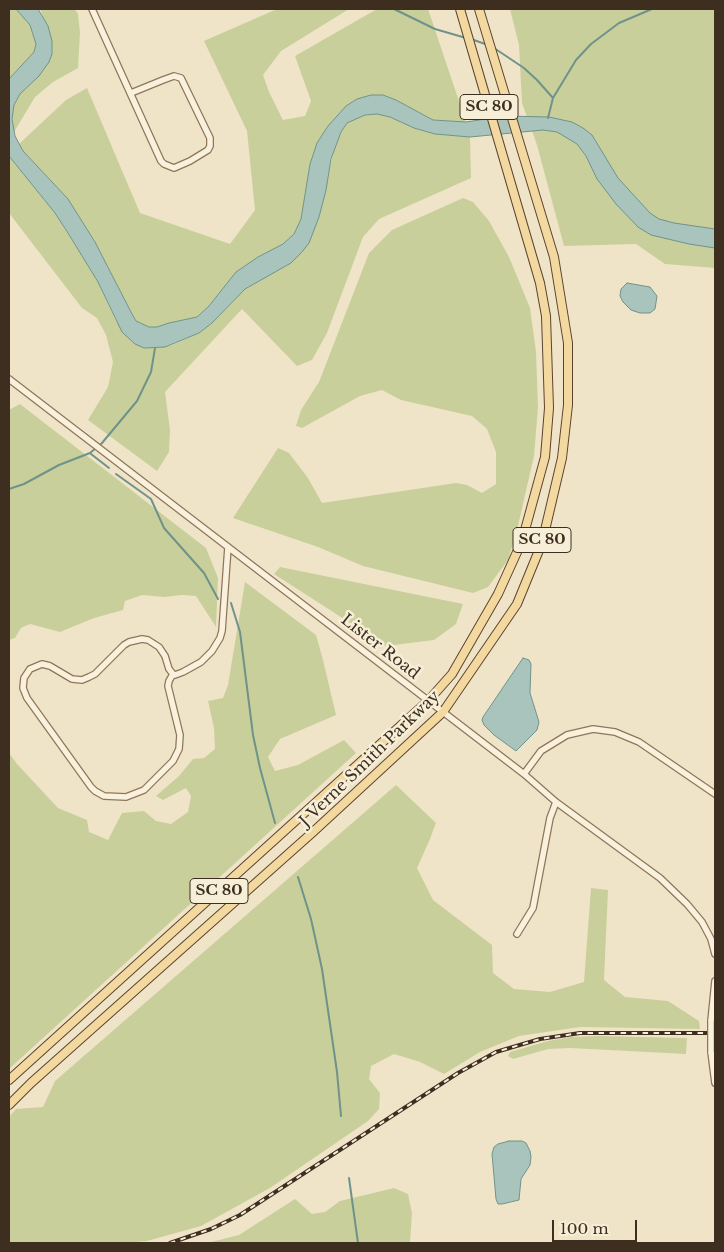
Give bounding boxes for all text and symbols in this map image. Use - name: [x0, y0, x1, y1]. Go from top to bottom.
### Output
- road number: SC 80: [460, 94, 518, 120]
- road number: SC 80: [513, 528, 571, 552]
- street label: Lister Road: [337, 610, 423, 684]
- street label: J Verne Smith Parkway: [296, 687, 444, 831]
- road number: SC 80: [190, 878, 248, 904]
- scale bar: [554, 1210, 639, 1242]
- text: 100 m: [560, 1219, 609, 1238]

